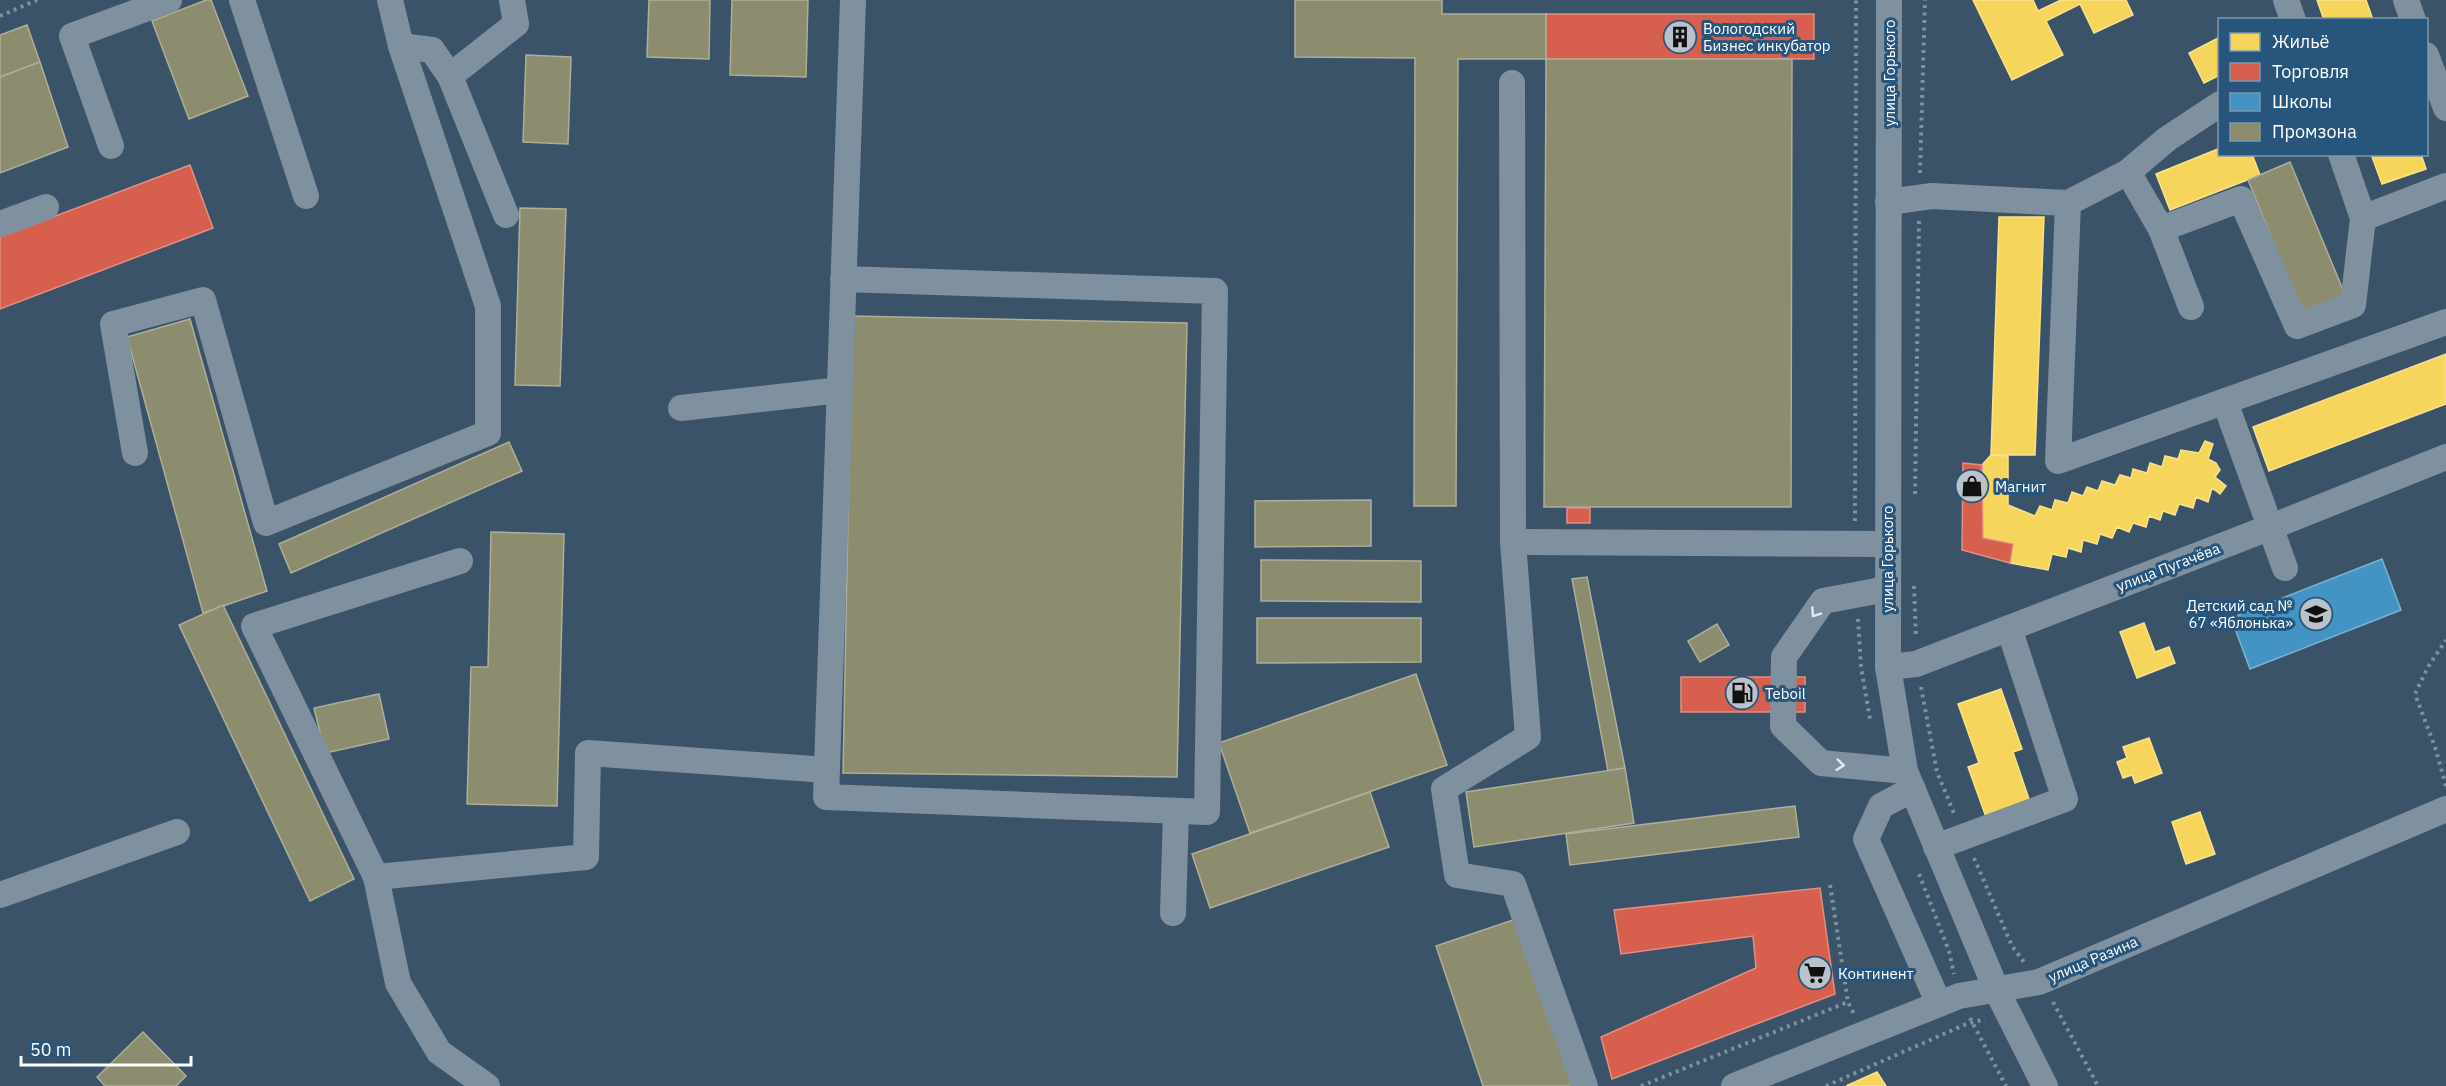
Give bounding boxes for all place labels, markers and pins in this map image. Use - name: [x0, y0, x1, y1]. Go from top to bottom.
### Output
- building icon: Вологодский Бизнес инкубатор: [1662, 19, 1698, 55]
- place label: Вологодский Бизнес инкубатор: [1703, 19, 1831, 55]
- shop icon: Магнит: [1954, 468, 1990, 504]
- place label: Магнит: [1995, 477, 2046, 496]
- place label: Детский сад № 67 «Яблонька»: [2186, 596, 2293, 632]
- school or university icon: Детский сад № 67 «Яблонька»: [2298, 596, 2334, 632]
- fuel station icon: Teboil: [1724, 675, 1760, 711]
- place label: Teboil: [1765, 684, 1806, 703]
- supermarket icon: Континент: [1797, 955, 1833, 991]
- place label: Континент: [1838, 964, 1914, 983]

